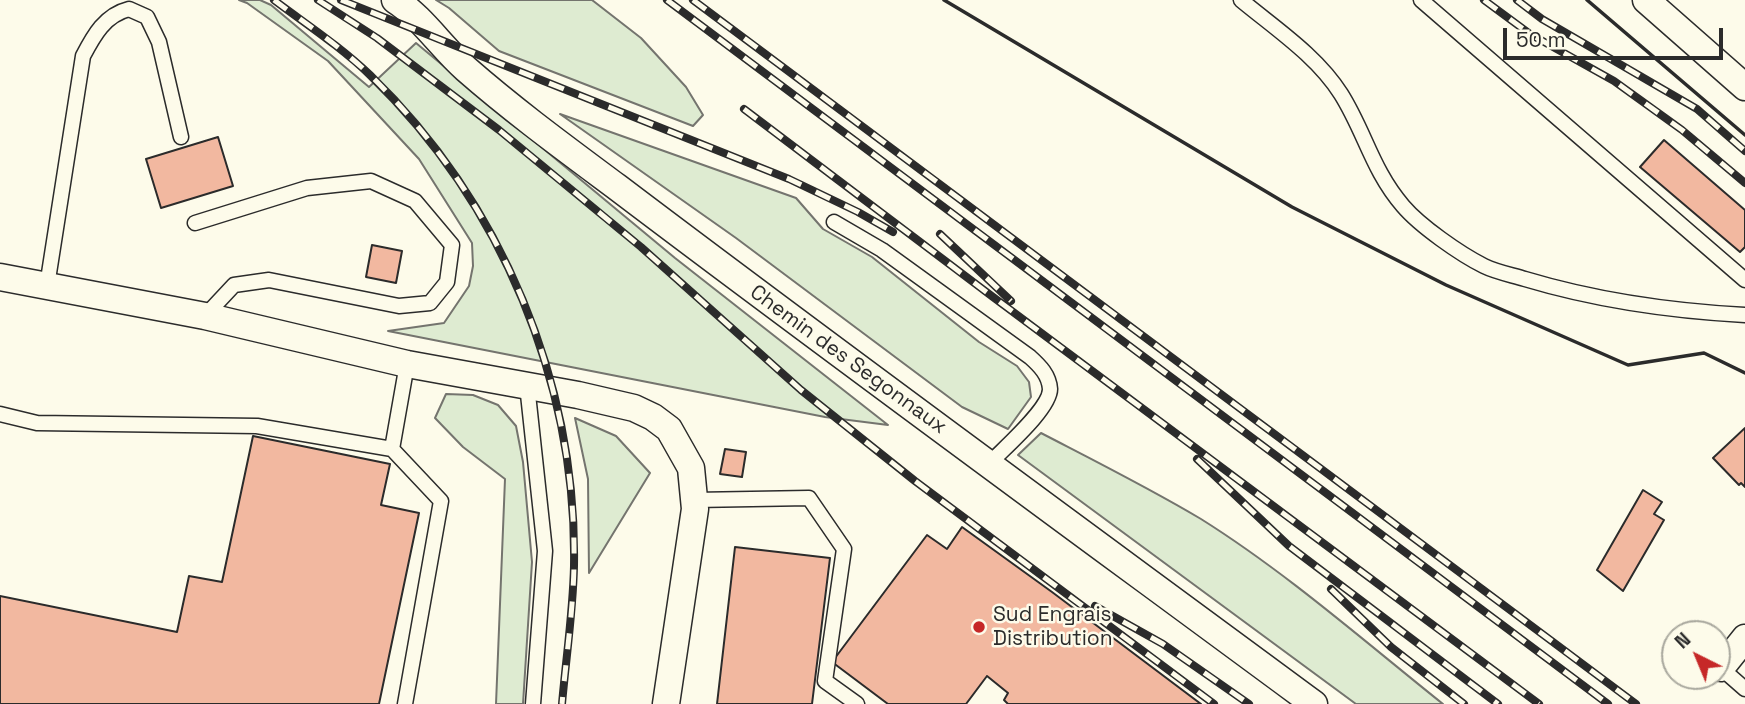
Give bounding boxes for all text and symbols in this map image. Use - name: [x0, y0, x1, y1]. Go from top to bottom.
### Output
- scale bar: [1507, 14, 1728, 58]
- text: 50 m: [1516, 26, 1566, 53]
- street label: Chemin des Segonnaux: [745, 280, 951, 440]
- place label: Sud Engrais Distribution: [993, 602, 1113, 652]
- marker: Sud Engrais Distribution: [971, 619, 987, 635]
- north arrow: [1661, 620, 1731, 690]
- text: N: [1670, 627, 1696, 654]

